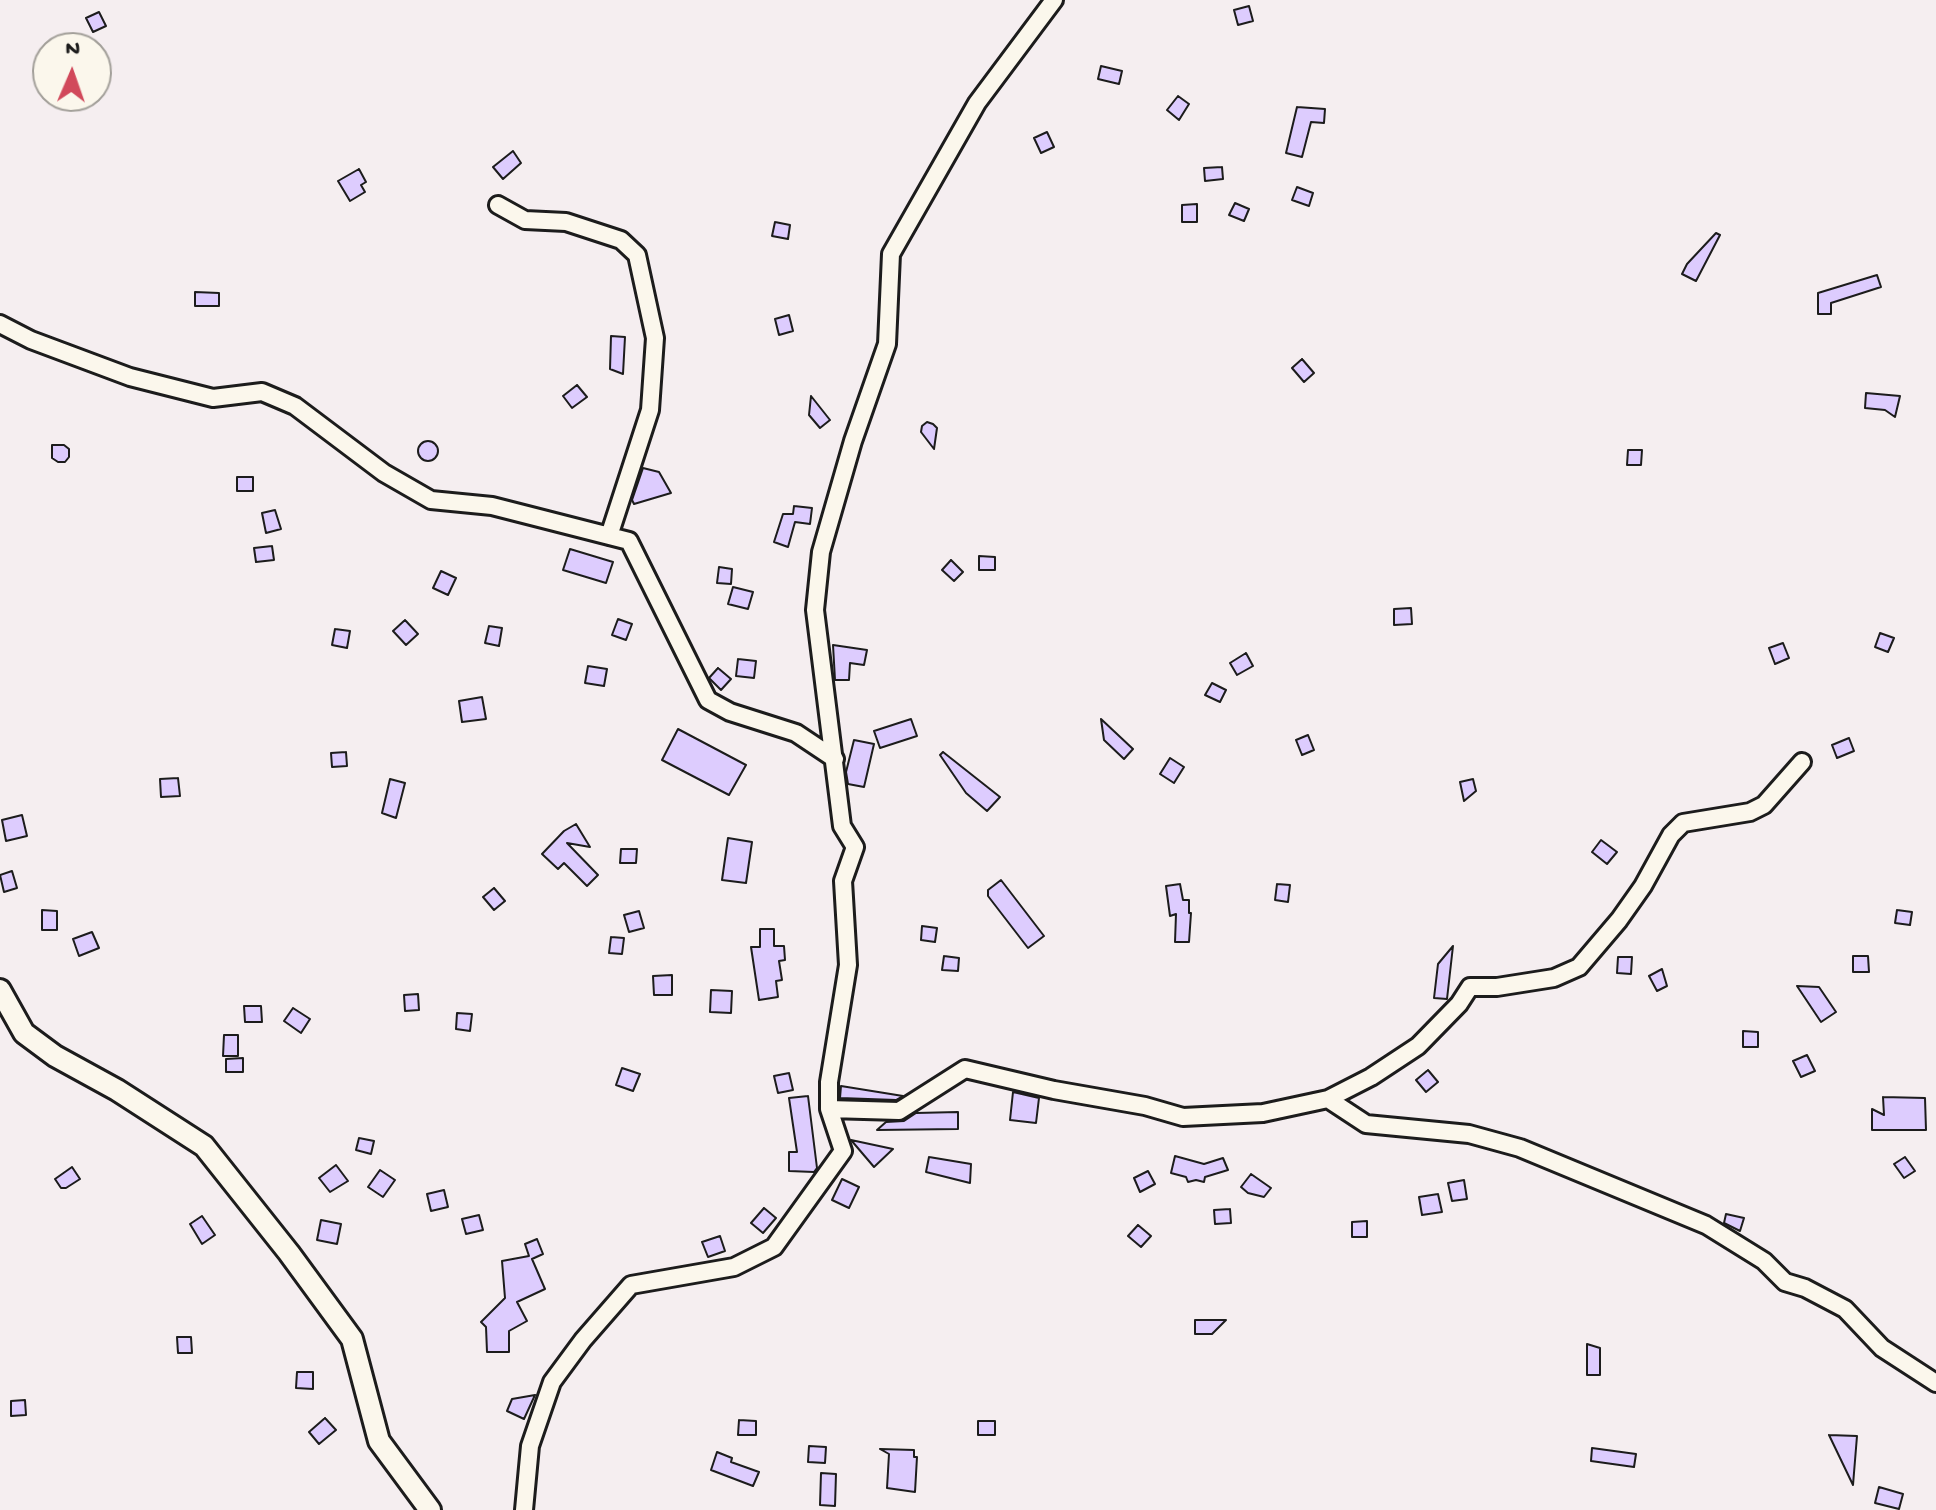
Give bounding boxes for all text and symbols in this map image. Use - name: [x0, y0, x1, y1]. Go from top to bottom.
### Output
- north arrow: [32, 32, 112, 112]
- text: N: [65, 37, 80, 63]

